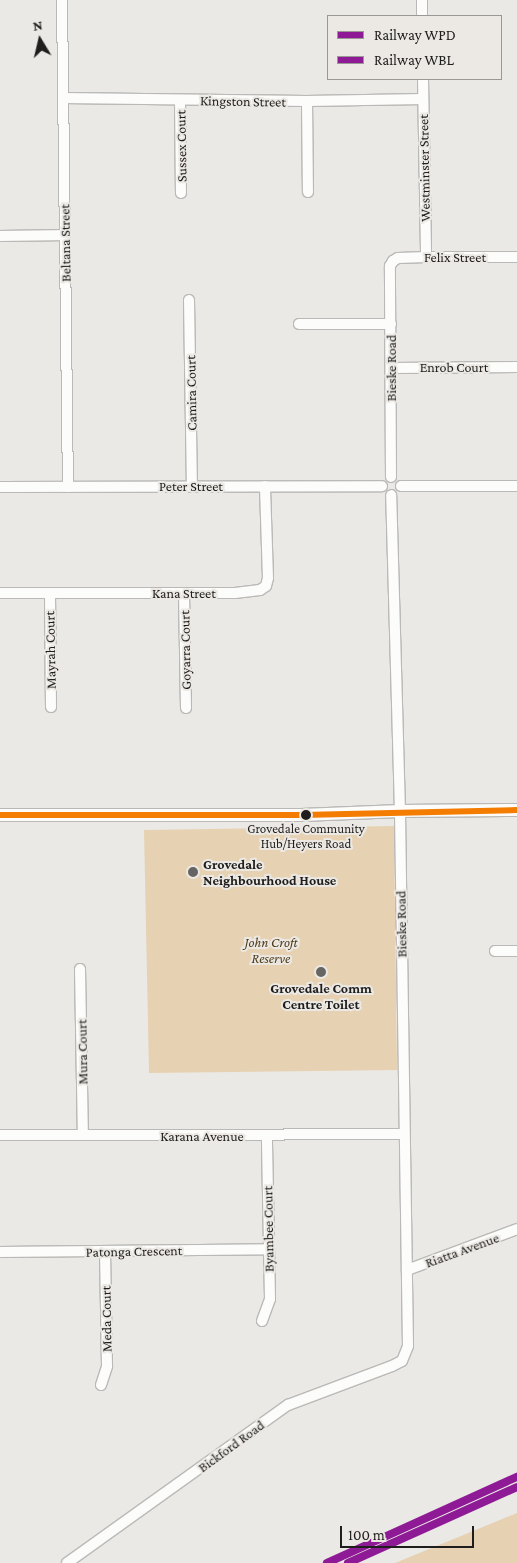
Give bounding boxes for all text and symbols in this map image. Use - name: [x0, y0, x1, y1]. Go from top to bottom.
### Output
- north arrow: [15, 15, 65, 65]
- legend: [327, 15, 502, 80]
- text: N: [32, 17, 44, 34]
- text: Railway WPD: [374, 27, 456, 43]
- text: Railway WBL: [374, 52, 454, 68]
- street label: Kingston Street: [200, 92, 286, 110]
- street label: Sussex Court: [172, 110, 190, 182]
- street label: Westminster Street: [415, 114, 433, 222]
- street label: Beltana Street: [56, 204, 74, 282]
- street label: Felix Street: [424, 249, 486, 265]
- street label: Bieske Road: [383, 335, 399, 401]
- street label: Camira Court: [182, 355, 200, 431]
- street label: Enrob Court: [420, 359, 488, 375]
- street label: Peter Street: [159, 478, 223, 494]
- street label: Kana Street: [152, 585, 216, 601]
- street label: Goyarra Court: [176, 610, 194, 690]
- street label: Mayrah Court: [41, 611, 59, 689]
- marker: Grovedale Community Hub/Heyers Road: [301, 810, 311, 820]
- place label: Grovedale Community Hub/Heyers Road: [247, 822, 365, 853]
- place label: Grovedale Neighbourhood House: [203, 856, 336, 889]
- marker: Grovedale Neighbourhood House: [187, 866, 199, 878]
- street label: Bieske Road: [392, 890, 410, 958]
- park label: John Croft Reserve: [244, 934, 298, 966]
- marker: Grovedale Comm Centre Toilet: [315, 966, 327, 978]
- place label: Grovedale Comm Centre Toilet: [270, 980, 372, 1012]
- street label: Mura Court: [73, 1019, 91, 1085]
- street label: Karana Avenue: [160, 1128, 244, 1144]
- street label: Byambee Court: [259, 1186, 277, 1272]
- street label: Riatta Avenue: [423, 1229, 501, 1271]
- street label: Patonga Crescent: [85, 1242, 183, 1260]
- street label: Meda Court: [97, 1286, 115, 1352]
- street label: Bickford Road: [195, 1416, 267, 1476]
- scale bar: [342, 1516, 476, 1548]
- text: 100 m: [348, 1527, 385, 1543]

